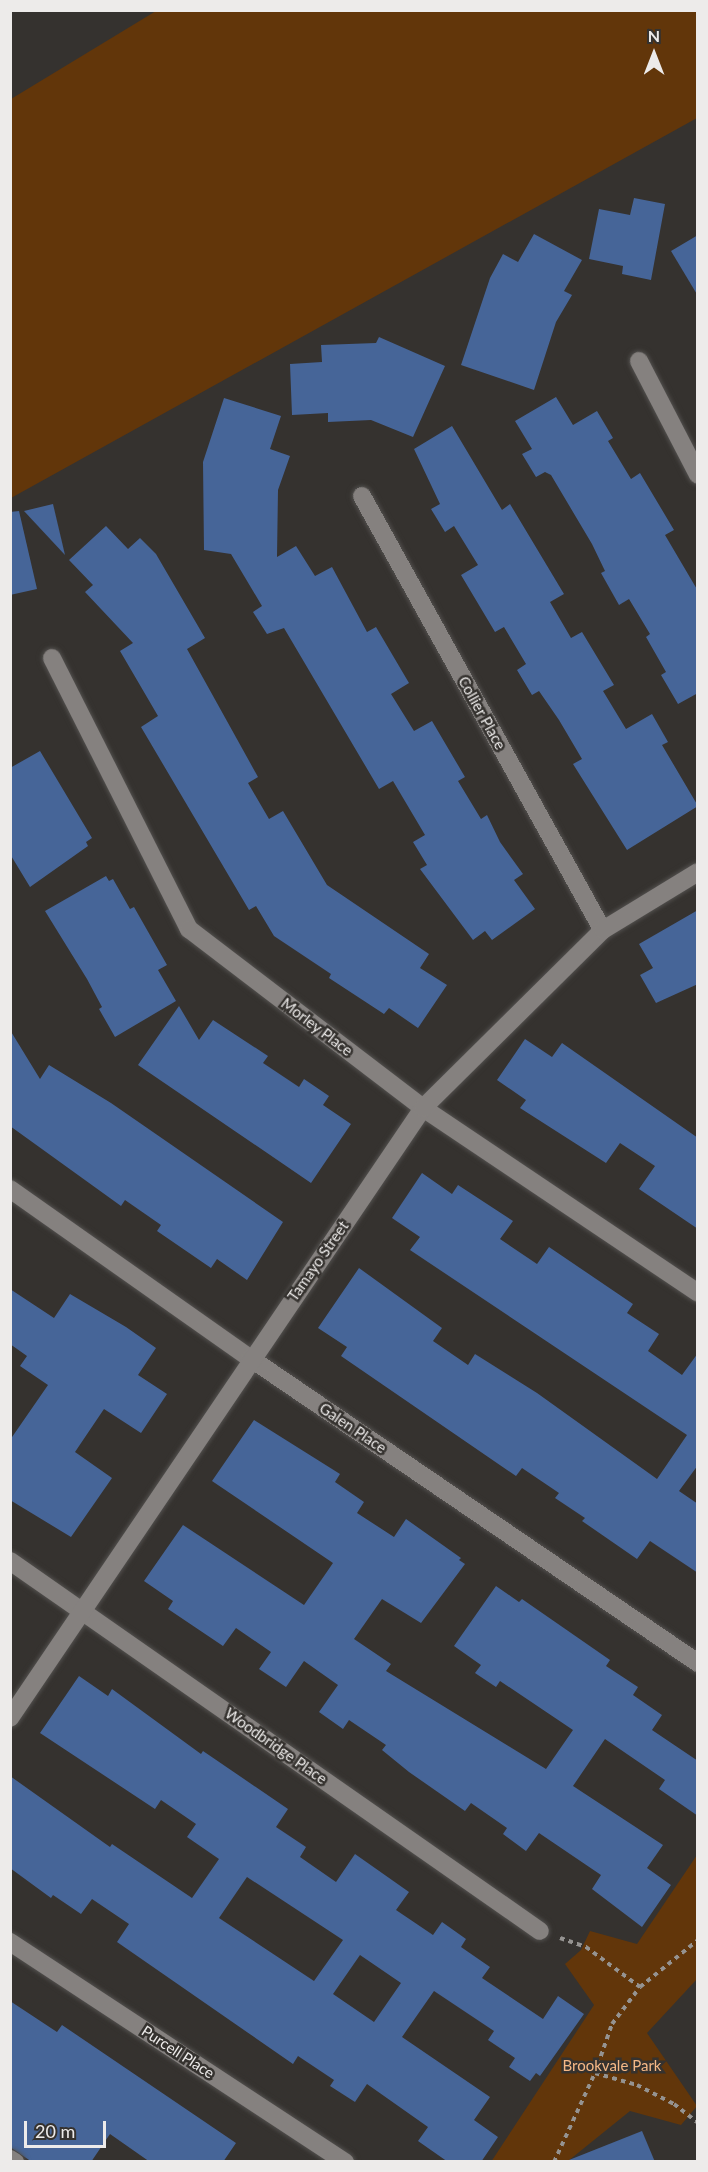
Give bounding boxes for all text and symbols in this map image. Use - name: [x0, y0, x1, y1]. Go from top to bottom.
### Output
- north arrow: [624, 24, 684, 84]
- text: N: [648, 26, 660, 45]
- street label: Collier Place: [454, 673, 510, 753]
- street label: Morley Place: [277, 994, 357, 1060]
- street label: Tamayo Street: [284, 1218, 352, 1304]
- street label: Galen Place: [316, 1399, 390, 1457]
- street label: Woodbridge Place: [222, 1704, 330, 1788]
- street label: Purcell Place: [138, 2022, 218, 2082]
- park label: Brookvale Park: [563, 2057, 661, 2075]
- scale bar: [27, 2109, 110, 2147]
- text: 20 m: [35, 2120, 75, 2142]

